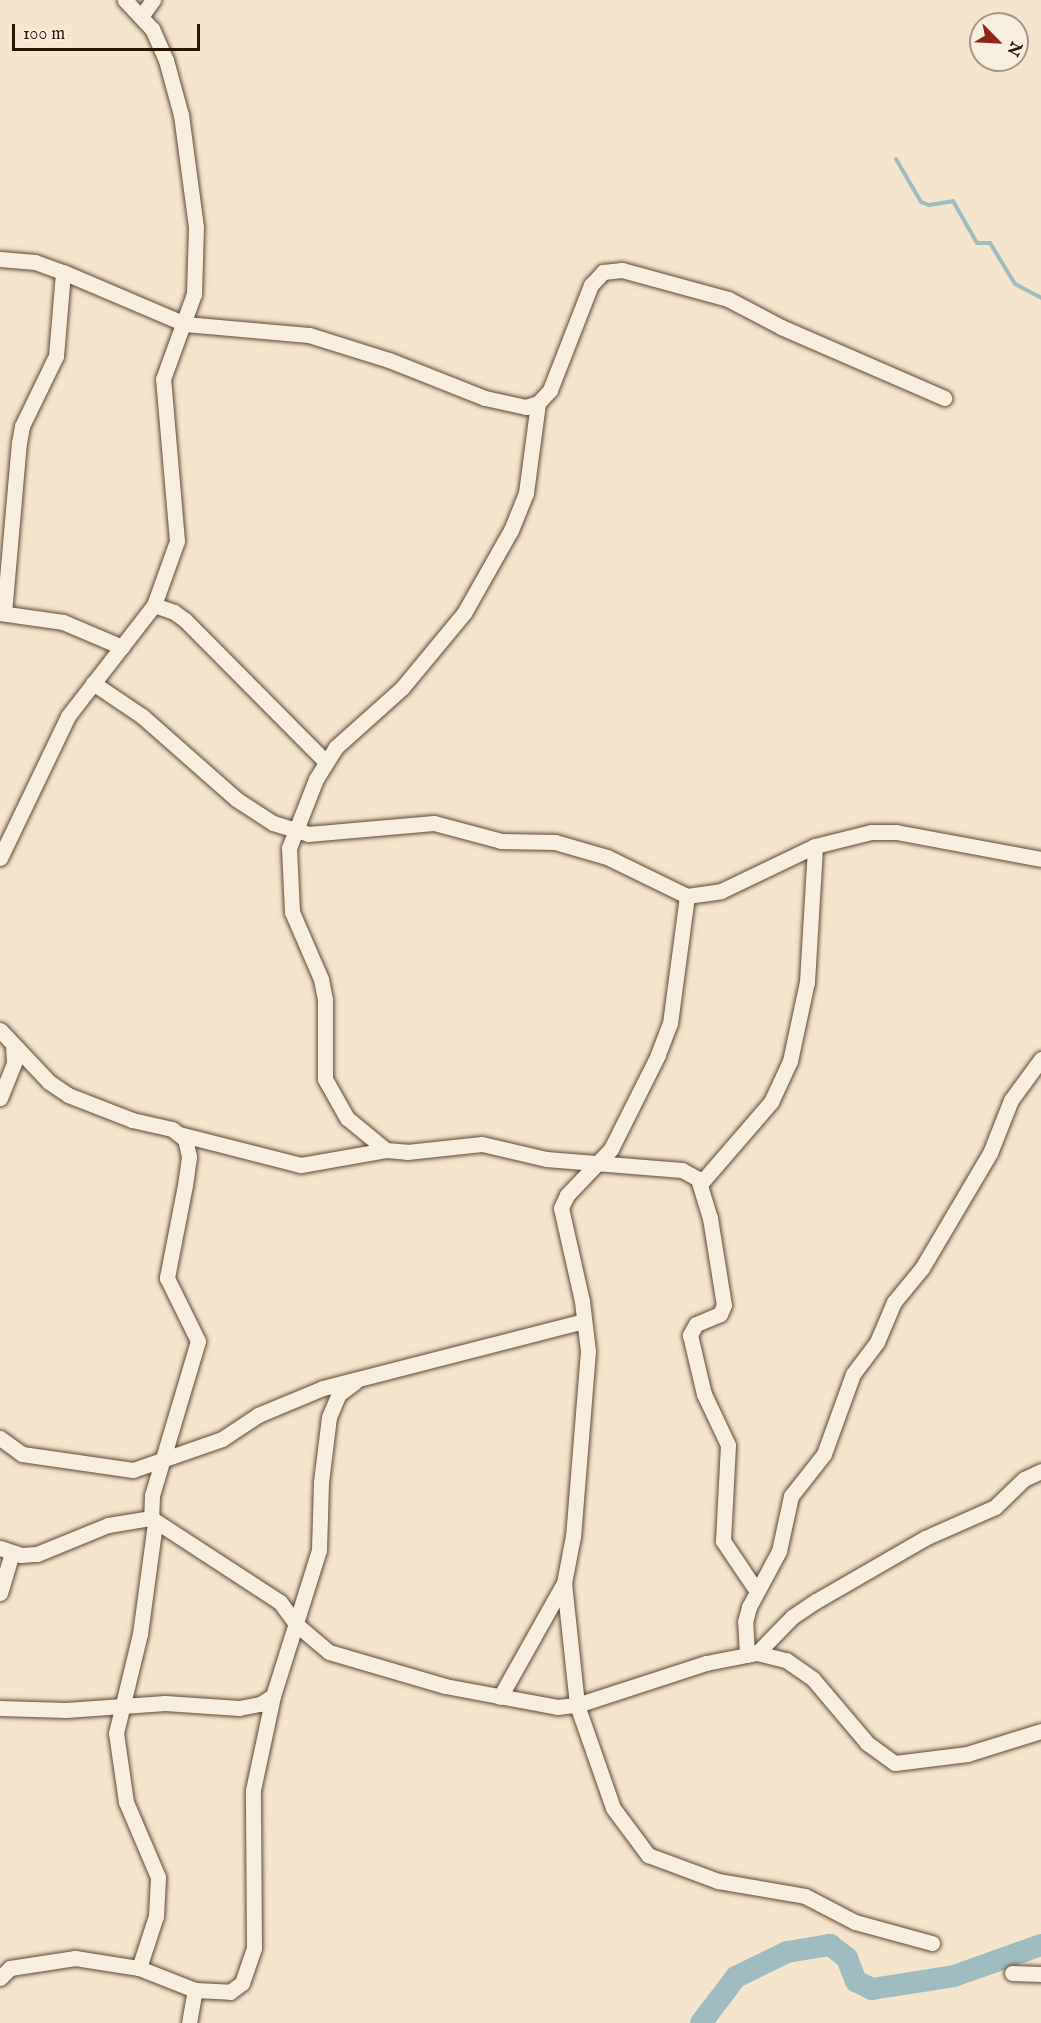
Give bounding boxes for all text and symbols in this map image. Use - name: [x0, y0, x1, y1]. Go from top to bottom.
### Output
- scale bar: [15, 12, 202, 50]
- north arrow: [969, 12, 1029, 72]
- text: 100 m: [23, 23, 65, 46]
- text: N: [1002, 38, 1026, 59]

